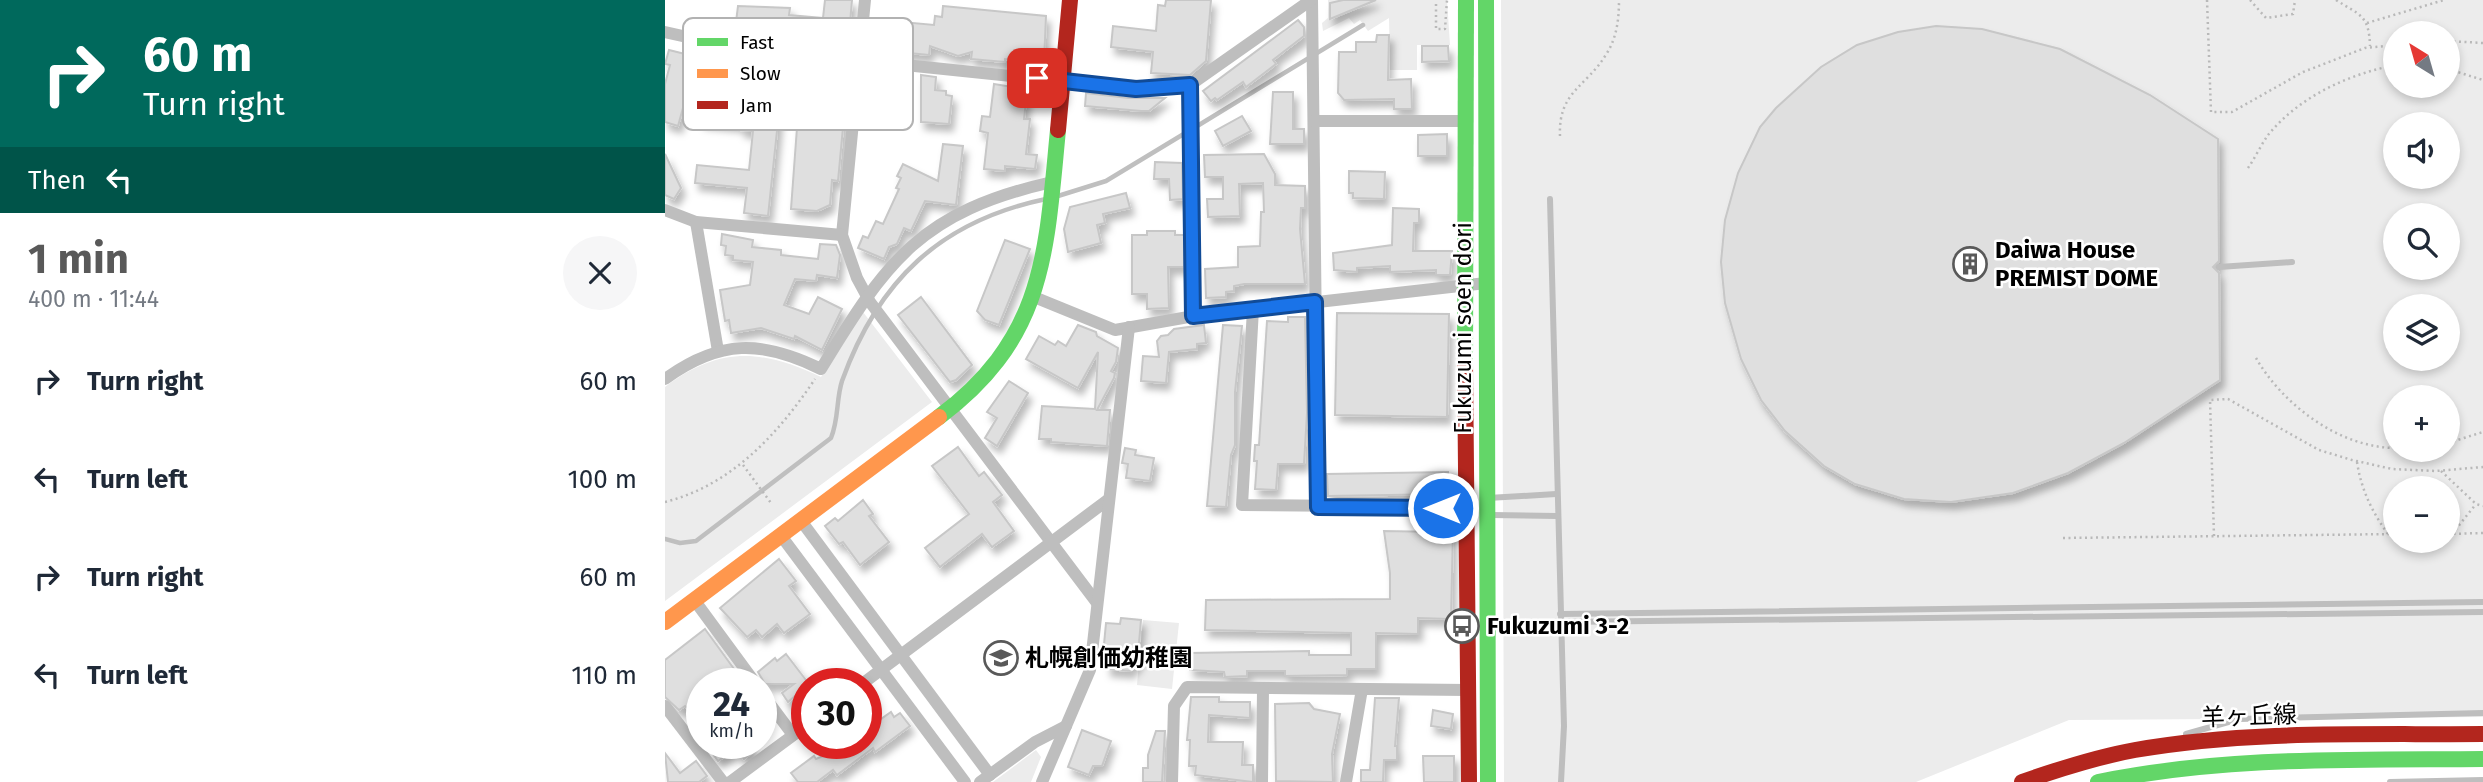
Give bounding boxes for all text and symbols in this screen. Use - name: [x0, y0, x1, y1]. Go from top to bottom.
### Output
- legend: [683, 18, 913, 130]
- north arrow: [2383, 21, 2461, 98]
- map controls: [2383, 21, 2460, 553]
- text: 60 m: [143, 25, 252, 84]
- icon: right: [28, 28, 119, 119]
- text: Fast: [740, 31, 774, 54]
- pin: [1007, 48, 1067, 108]
- icon: arrive: [1018, 59, 1056, 97]
- text: Slow: [740, 62, 781, 85]
- text: Turn right: [143, 85, 285, 123]
- text: Jam: [740, 94, 772, 117]
- button: sound: [2383, 112, 2460, 189]
- icon: left: [100, 161, 138, 199]
- text: Then: [28, 165, 86, 196]
- button: search: [2383, 203, 2460, 280]
- street label: Fukuzumi soen dori: [1449, 222, 1477, 434]
- text: 1 min: [28, 234, 129, 284]
- button: close: [563, 236, 637, 310]
- place label: Daiwa House PREMIST DOME: [1995, 236, 2158, 292]
- building icon: Daiwa House PREMIST DOME: [1951, 245, 1989, 283]
- text: 400 m · 11:44: [28, 285, 159, 313]
- button: layers: [2383, 294, 2460, 371]
- icon: right: [28, 362, 66, 400]
- text: Turn right: [87, 366, 204, 397]
- text: 60 m: [579, 366, 637, 397]
- button: +: [2383, 385, 2460, 462]
- icon: left: [28, 460, 66, 498]
- text: Turn left: [87, 464, 188, 495]
- text: 100 m: [568, 464, 637, 495]
- position arrow: [1406, 471, 1480, 545]
- button: −: [2383, 476, 2460, 553]
- icon: right: [28, 558, 66, 596]
- text: Turn right: [87, 562, 204, 593]
- text: 60 m: [579, 562, 637, 593]
- bus stop icon: Fukuzumi 3-2: [1443, 607, 1481, 645]
- place label: Fukuzumi 3-2: [1487, 612, 1629, 640]
- school or university icon: 札幌創価幼稚園: [982, 639, 1020, 677]
- place label: 札幌創価幼稚園: [1025, 644, 1193, 672]
- icon: left: [28, 656, 66, 694]
- text: Turn left: [87, 660, 188, 691]
- text: 110 m: [571, 660, 637, 691]
- speed limit sign: 30: [791, 668, 882, 759]
- text: 24: [713, 683, 750, 725]
- street label: 羊ヶ丘線: [2201, 700, 2297, 732]
- text: km/h: [709, 720, 754, 742]

